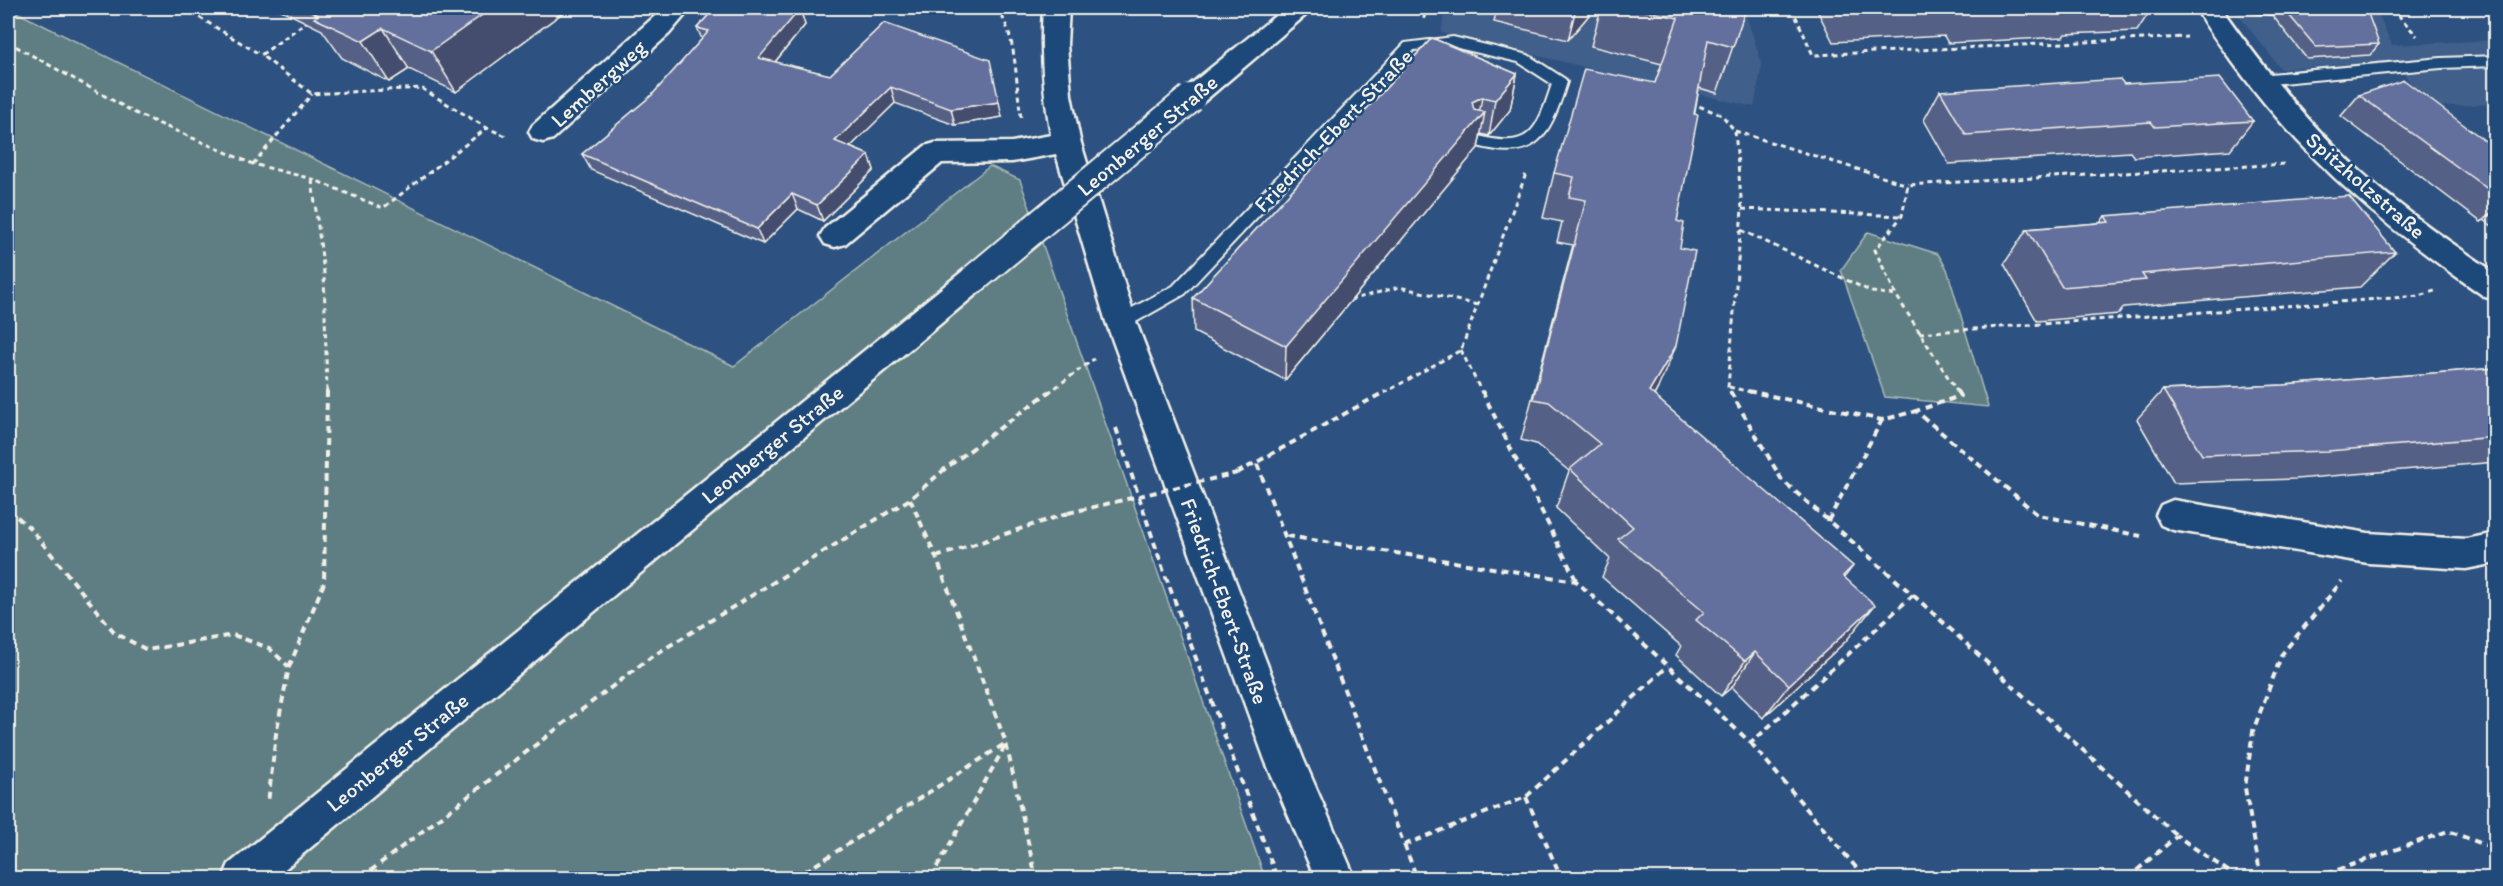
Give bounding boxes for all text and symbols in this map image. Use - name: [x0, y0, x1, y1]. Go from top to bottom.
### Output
- street label: Lembergweg: [545, 33, 652, 133]
- street label: Friedrich-Ebert-Straße: [1248, 43, 1418, 218]
- street label: Leonberger Straße: [1072, 69, 1223, 202]
- street label: Spitzholzstraße: [2300, 126, 2431, 245]
- street label: Leonberger Straße: [696, 379, 849, 510]
- street label: Friedrich-Ebert-Straße: [1175, 495, 1274, 708]
- street label: Leonberger Straße: [321, 687, 474, 818]

